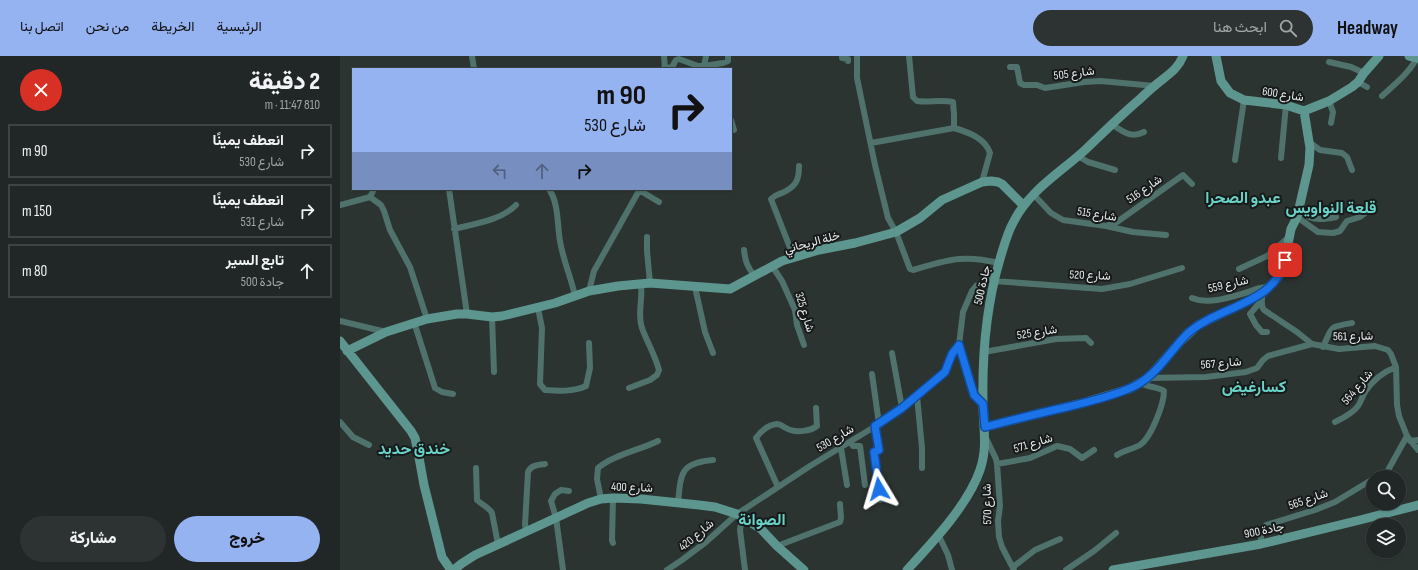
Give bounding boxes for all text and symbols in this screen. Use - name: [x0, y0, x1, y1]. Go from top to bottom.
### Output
- search box: [1033, 10, 1313, 46]
- icon: search: [1277, 17, 1299, 39]
- text: Headway: [1337, 17, 1398, 40]
- text: اتصل بنا: [20, 18, 64, 35]
- text: من نحن: [86, 18, 129, 35]
- text: الخريطة: [151, 18, 194, 35]
- text: الرئيسية: [216, 18, 262, 35]
- text: ابحث هنا: [1213, 18, 1267, 37]
- street label: شارع 505: [1053, 64, 1095, 84]
- text: 2 دقيقة: [249, 67, 320, 96]
- button: close: [20, 69, 62, 111]
- text: 90 m: [596, 79, 646, 112]
- icon: right: [660, 84, 712, 136]
- street label: شارع 600: [1261, 84, 1305, 106]
- text: 810 m · 11:47: [265, 97, 320, 113]
- text: شارع 530: [584, 115, 646, 136]
- text: انعطف يمينًا: [213, 131, 284, 150]
- icon: right: [296, 140, 318, 162]
- text: 90 m: [22, 142, 47, 161]
- text: شارع 530: [239, 154, 284, 170]
- icon: left: [489, 160, 511, 182]
- icon: ahead: [531, 160, 553, 182]
- icon: right: [573, 160, 595, 182]
- street label: شارع 516: [1123, 172, 1166, 208]
- district label: عبدو الصحرا: [1205, 189, 1281, 208]
- text: انعطف يمينًا: [213, 191, 284, 210]
- district label: قلعة النواويس: [1286, 199, 1376, 218]
- icon: right: [296, 200, 318, 222]
- text: 150 m: [22, 202, 52, 221]
- street label: شارع 515: [1076, 204, 1118, 226]
- text: شارع 531: [241, 214, 284, 230]
- street label: خلة الريحاني: [783, 228, 842, 259]
- pin: [1268, 243, 1302, 277]
- icon: arrive: [1274, 249, 1296, 271]
- text: تابع السير: [226, 251, 284, 270]
- icon: ahead: [296, 260, 318, 282]
- text: 80 m: [22, 262, 47, 281]
- street label: جادة 500: [971, 264, 994, 306]
- street label: شارع 520: [1069, 267, 1111, 285]
- street label: شارع 559: [1206, 273, 1250, 297]
- text: جادة 500: [241, 274, 284, 290]
- street label: شارع 325: [790, 290, 818, 334]
- street label: شارع 525: [1016, 322, 1058, 344]
- street label: شارع 561: [1333, 329, 1373, 345]
- street label: شارع 567: [1200, 354, 1242, 374]
- street label: شارع 564: [1338, 367, 1377, 409]
- district label: كسارغيض: [1222, 378, 1286, 397]
- street label: شارع 530: [814, 421, 857, 456]
- street label: شارع 571: [1012, 430, 1055, 457]
- district label: خندق حديد: [378, 440, 450, 459]
- position arrow: [858, 468, 900, 510]
- map controls: [1366, 470, 1406, 558]
- button: search: [1366, 470, 1406, 510]
- street label: شارع 400: [611, 479, 653, 497]
- street label: شارع 570: [980, 483, 996, 525]
- street label: شارع 565: [1286, 486, 1330, 514]
- district label: الصوانة: [738, 511, 786, 530]
- button: مشاركة: [20, 516, 166, 562]
- button: خروج: [174, 516, 320, 562]
- street label: شارع 420: [676, 516, 718, 555]
- button: layers: [1366, 518, 1406, 558]
- street label: جادة 900: [1243, 519, 1285, 542]

